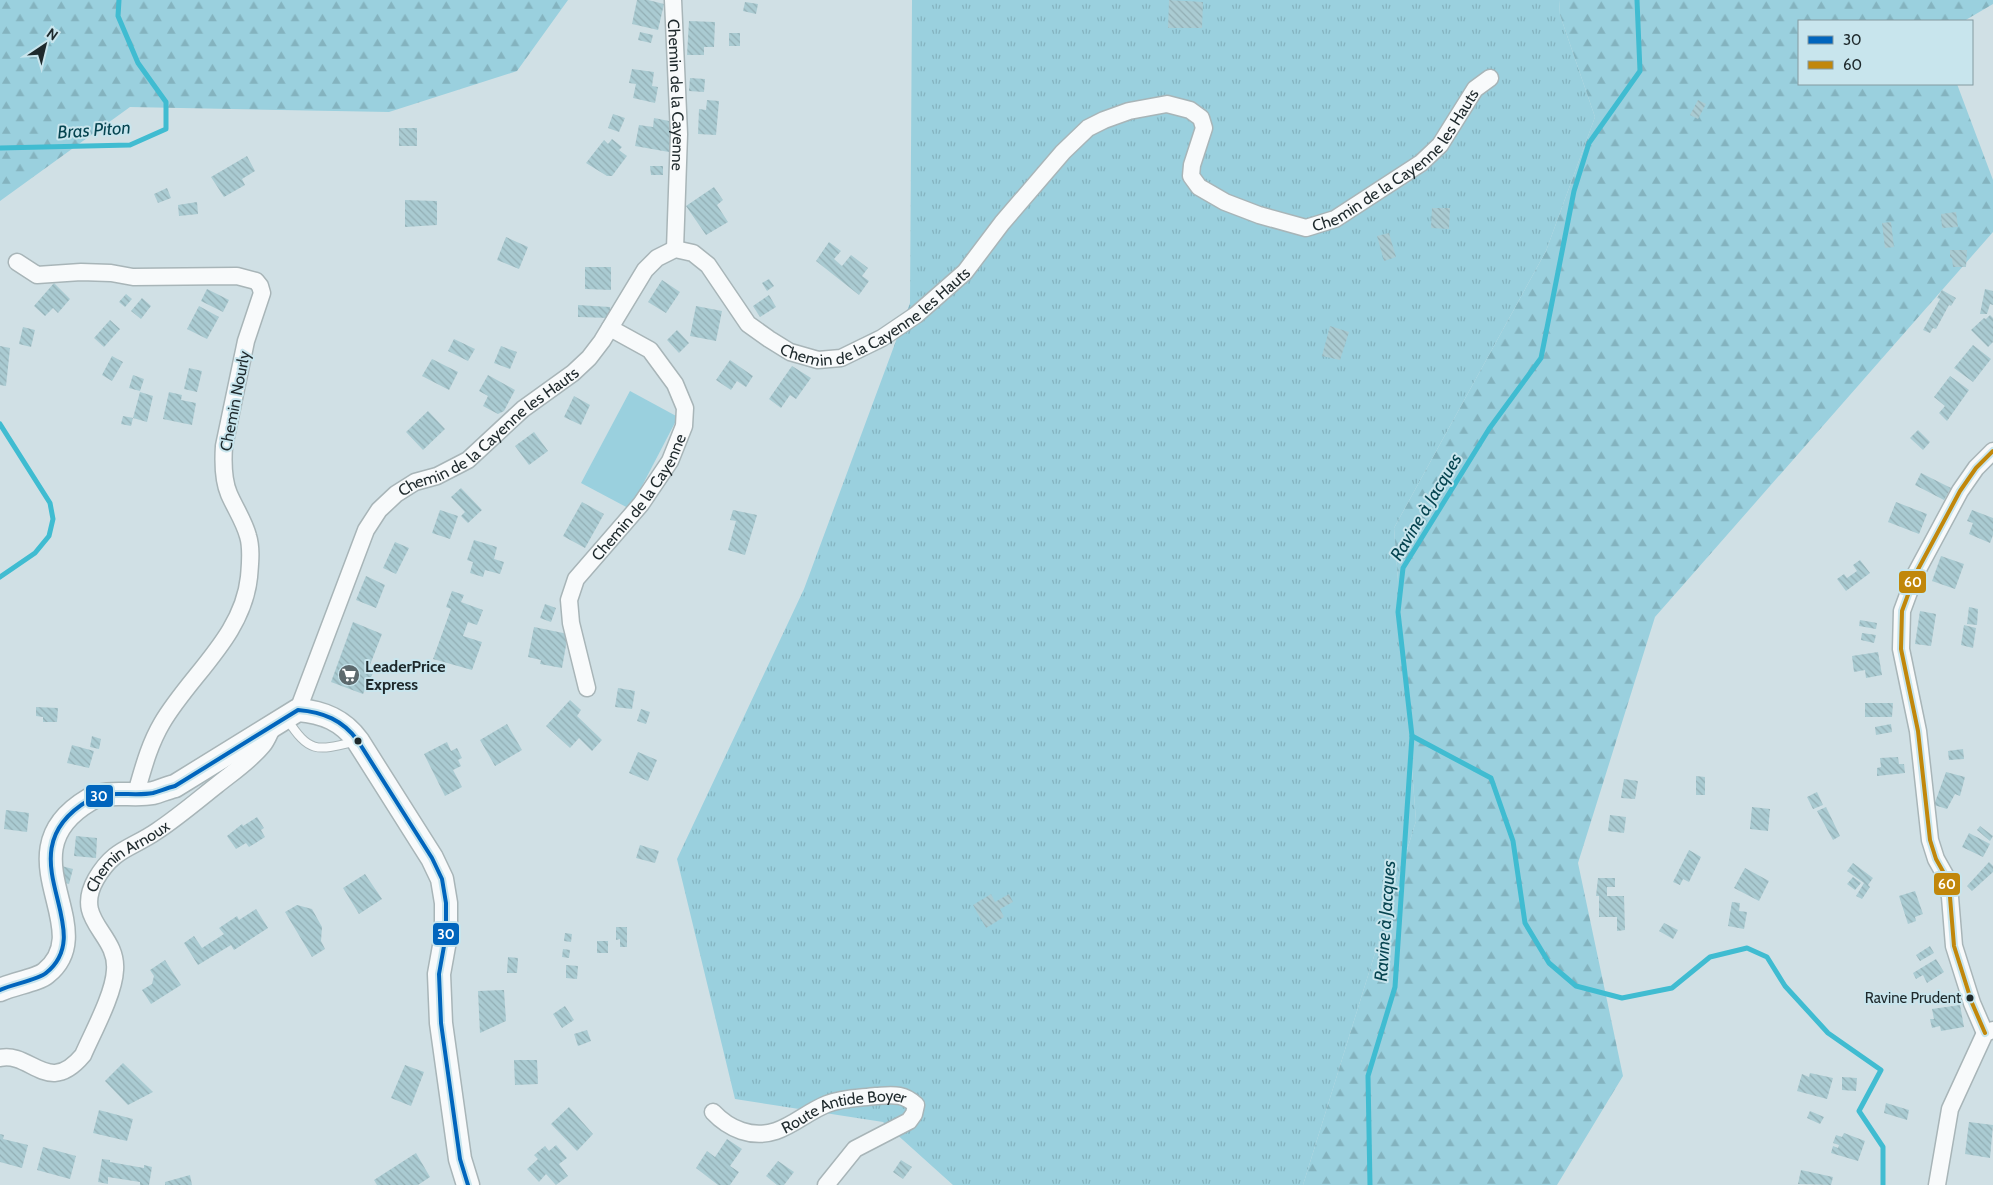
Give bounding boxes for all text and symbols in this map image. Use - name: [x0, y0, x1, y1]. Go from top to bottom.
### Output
- street label: Chemin de la Cayenne: [664, 19, 689, 171]
- north arrow: [20, 20, 70, 70]
- legend: [1798, 20, 1973, 85]
- text: N: [43, 24, 62, 45]
- text: 30: [1843, 31, 1862, 49]
- text: 60: [1843, 56, 1862, 74]
- street label: Chemin de la Cayenne les Hauts: [1310, 85, 1483, 235]
- water label: Bras Piton: [57, 116, 131, 144]
- street label: Chemin de la Cayenne les Hauts: [777, 263, 974, 370]
- street label: Chemin Nourly: [216, 349, 254, 453]
- street label: Chemin de la Cayenne les Hauts: [394, 363, 583, 500]
- street label: Chemin de la Cayenne: [587, 431, 689, 564]
- water label: Ravine à Jacques: [1385, 449, 1467, 565]
- line badge: 60: [1898, 570, 1927, 594]
- text: 60: [1904, 573, 1922, 591]
- place label: LeaderPrice Express: [365, 657, 446, 694]
- supermarket icon: LeaderPrice Express: [337, 663, 361, 687]
- unlabelled marker: [353, 736, 363, 746]
- line badge: 30: [85, 784, 114, 808]
- text: 30: [90, 787, 108, 805]
- street label: Chemin Arnoux: [82, 816, 173, 895]
- water label: Ravine à Jacques: [1370, 860, 1400, 982]
- line badge: 60: [1933, 872, 1961, 896]
- text: 60: [1938, 875, 1956, 893]
- line badge: 30: [432, 922, 460, 946]
- text: 30: [437, 925, 455, 943]
- place label: Ravine Prudent: [1865, 989, 1961, 1007]
- marker: Ravine Prudent: [1965, 993, 1975, 1003]
- street label: Route Antide Boyer: [778, 1086, 910, 1137]

